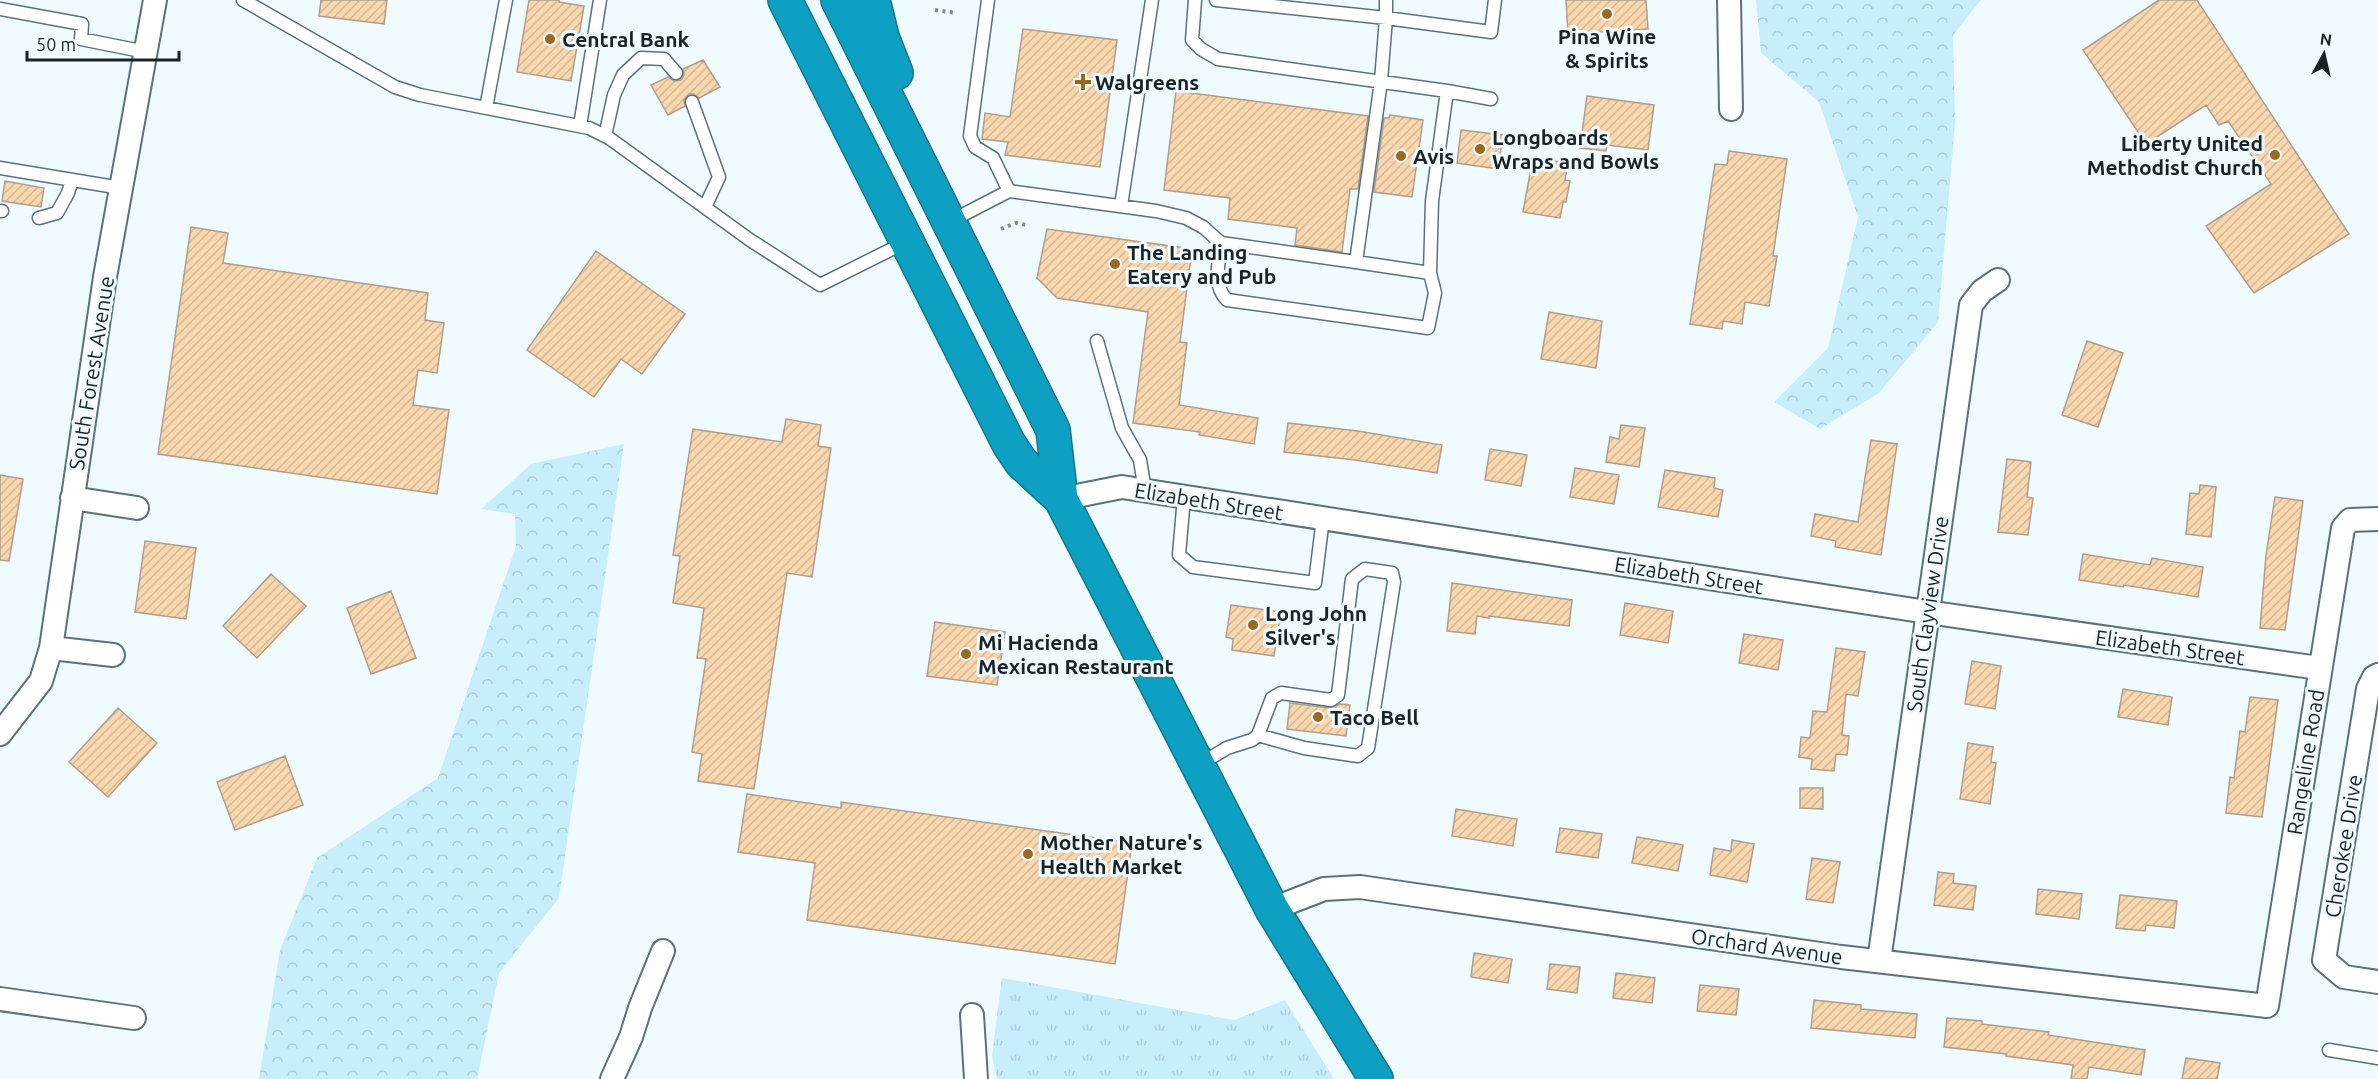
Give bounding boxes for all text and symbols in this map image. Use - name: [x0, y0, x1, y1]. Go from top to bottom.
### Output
- marker: Pina Wine & Spirits: [1600, 7, 1614, 21]
- scale bar: [27, 24, 178, 62]
- place label: Pina Wine & Spirits: [1558, 24, 1656, 72]
- north arrow: [2294, 24, 2354, 84]
- place label: Central Bank: [562, 27, 689, 51]
- text: N: [2319, 29, 2333, 49]
- marker: Central Bank: [543, 32, 557, 46]
- text: 50 m: [36, 34, 76, 54]
- place label: Walgreens: [1095, 70, 1199, 94]
- marker: Walgreens: [1076, 75, 1090, 89]
- place label: Longboards Wraps and Bowls: [1492, 125, 1659, 173]
- place label: Liberty United Methodist Church: [2087, 131, 2263, 179]
- marker: Longboards Wraps and Bowls: [1473, 142, 1487, 156]
- place label: Avis: [1413, 144, 1454, 168]
- marker: Liberty United Methodist Church: [2268, 148, 2282, 162]
- marker: Avis: [1394, 149, 1408, 163]
- place label: The Landing Eatery and Pub: [1127, 240, 1276, 288]
- marker: The Landing Eatery and Pub: [1108, 257, 1122, 271]
- street label: South Forest Avenue: [64, 274, 118, 472]
- street label: Elizabeth Street: [1133, 477, 1285, 525]
- street label: South Clayview Drive: [1901, 514, 1953, 714]
- street label: Elizabeth Street: [1613, 551, 1765, 599]
- place label: Long John Silver's: [1265, 601, 1367, 649]
- marker: Long John Silver's: [1246, 618, 1260, 632]
- street label: Elizabeth Street: [2094, 625, 2246, 669]
- place label: Mi Hacienda Mexican Restaurant: [978, 630, 1174, 678]
- marker: Mi Hacienda Mexican Restaurant: [959, 647, 973, 661]
- street label: Rangeline Road: [2282, 688, 2328, 836]
- place label: Taco Bell: [1330, 705, 1419, 729]
- marker: Taco Bell: [1311, 710, 1325, 724]
- street label: Cherokee Drive: [2320, 773, 2366, 919]
- place label: Mother Nature's Health Market: [1040, 830, 1202, 878]
- marker: Mother Nature's Health Market: [1021, 847, 1035, 861]
- street label: Orchard Avenue: [1690, 923, 1844, 969]

